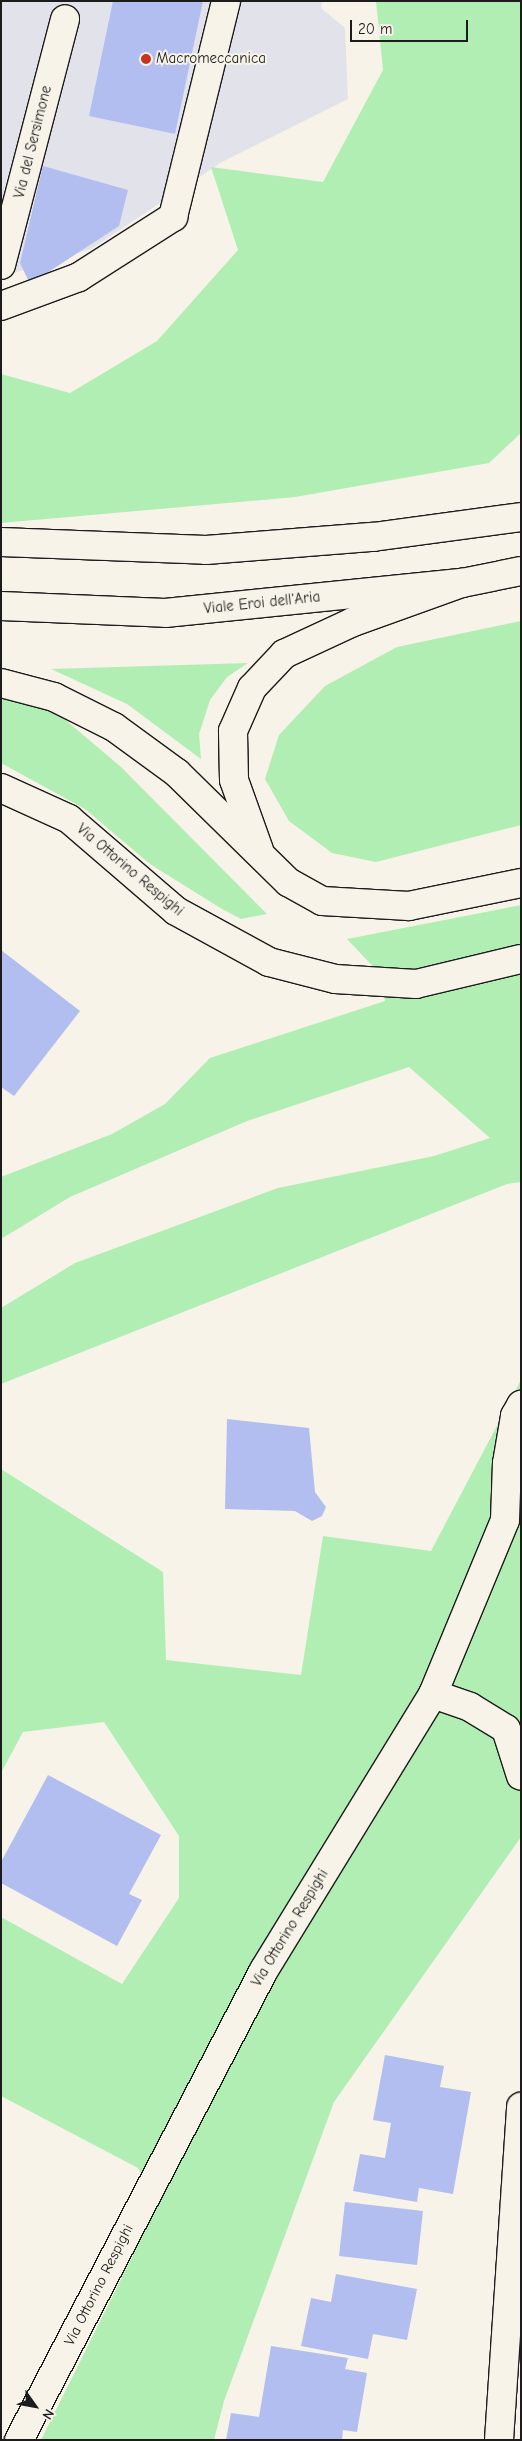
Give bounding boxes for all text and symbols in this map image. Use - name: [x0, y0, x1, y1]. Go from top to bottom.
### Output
- scale bar: [352, 10, 470, 42]
- text: 20 m: [358, 20, 392, 38]
- place label: Macromeccanica: [156, 50, 266, 68]
- marker: Macromeccanica: [140, 53, 152, 65]
- street label: Via del Sersimone: [10, 84, 56, 200]
- street label: Viale Eroi dell'Aria: [203, 588, 321, 618]
- street label: Via Ottorino Respighi: [73, 820, 187, 920]
- street label: Via Ottorino Respighi: [248, 1866, 332, 1990]
- street label: Via Ottorino Respighi: [61, 2221, 137, 2349]
- north arrow: [10, 2381, 60, 2431]
- text: N: [39, 2406, 58, 2423]

